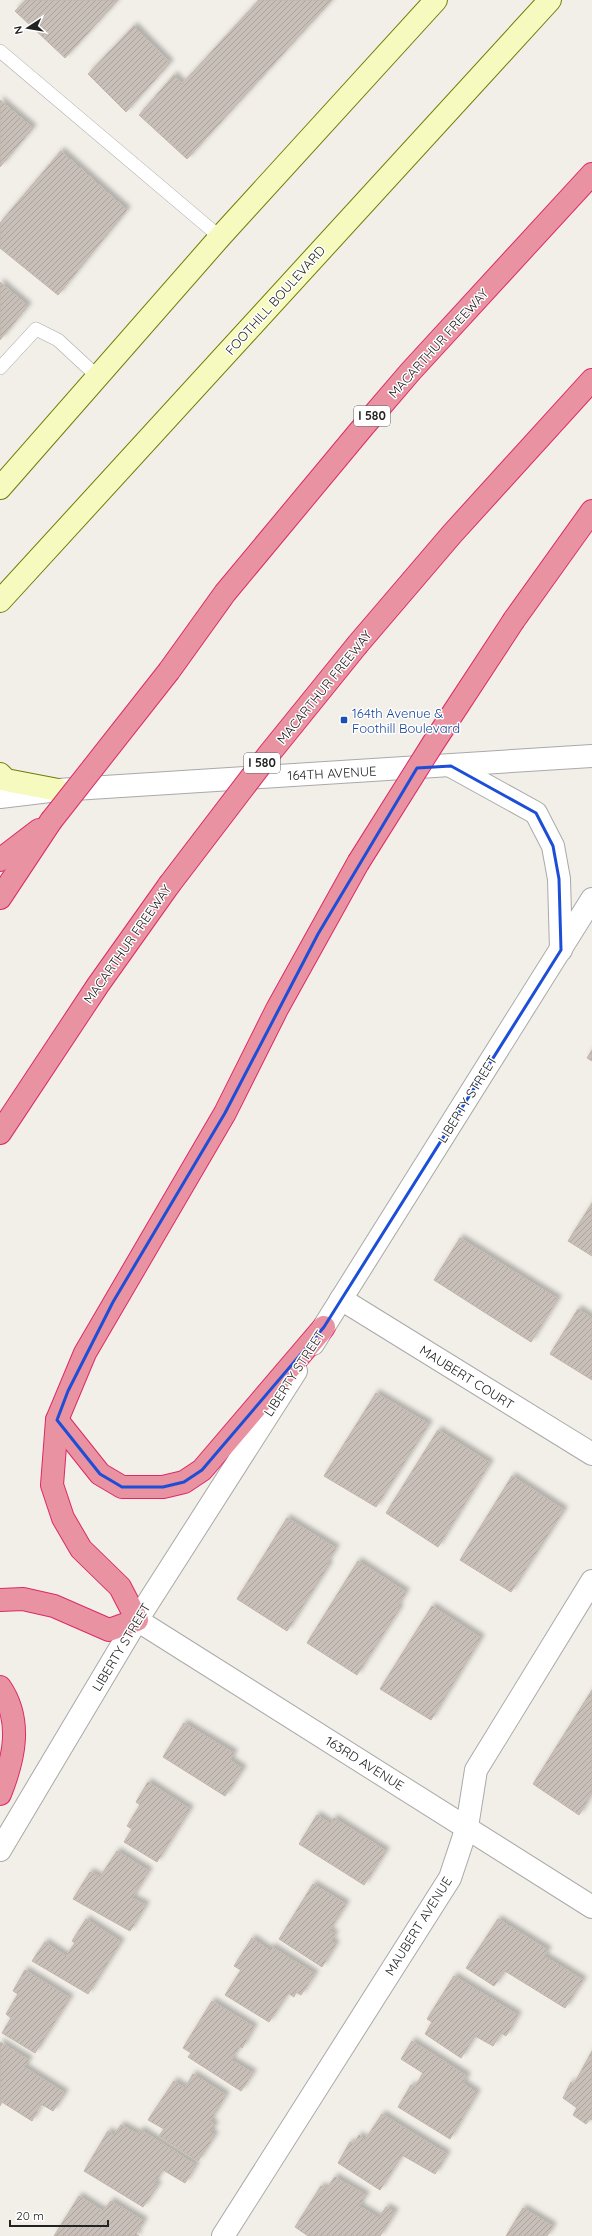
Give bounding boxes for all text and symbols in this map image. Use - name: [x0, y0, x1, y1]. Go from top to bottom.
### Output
- north arrow: [8, 8, 48, 48]
- text: N: [11, 25, 26, 35]
- street label: FOOTHILL BOULEVARD: [222, 242, 328, 358]
- street label: MACARTHUR FREEWAY: [385, 285, 492, 401]
- road number: I 580: [354, 406, 390, 426]
- street label: MACARTHUR FREEWAY: [273, 626, 375, 747]
- place label: 164th Avenue & Foothill Boulevard: [352, 705, 460, 736]
- marker: 164th Avenue & Foothill Boulevard: [339, 715, 349, 725]
- road number: I 580: [244, 753, 280, 773]
- street label: 164TH AVENUE: [287, 763, 377, 783]
- street label: MACARTHUR FREEWAY: [80, 881, 175, 1007]
- street label: LIBERTY STREET: [434, 1052, 500, 1146]
- street label: LIBERTY STREET: [260, 1327, 328, 1419]
- street label: MAUBERT COURT: [417, 1342, 517, 1413]
- street label: LIBERTY STREET: [88, 1600, 154, 1694]
- street label: 163RD AVENUE: [323, 1732, 407, 1794]
- street label: MAUBERT AVENUE: [381, 1874, 455, 1978]
- scale bar: [10, 2202, 108, 2228]
- text: 20 m: [16, 2208, 44, 2223]

